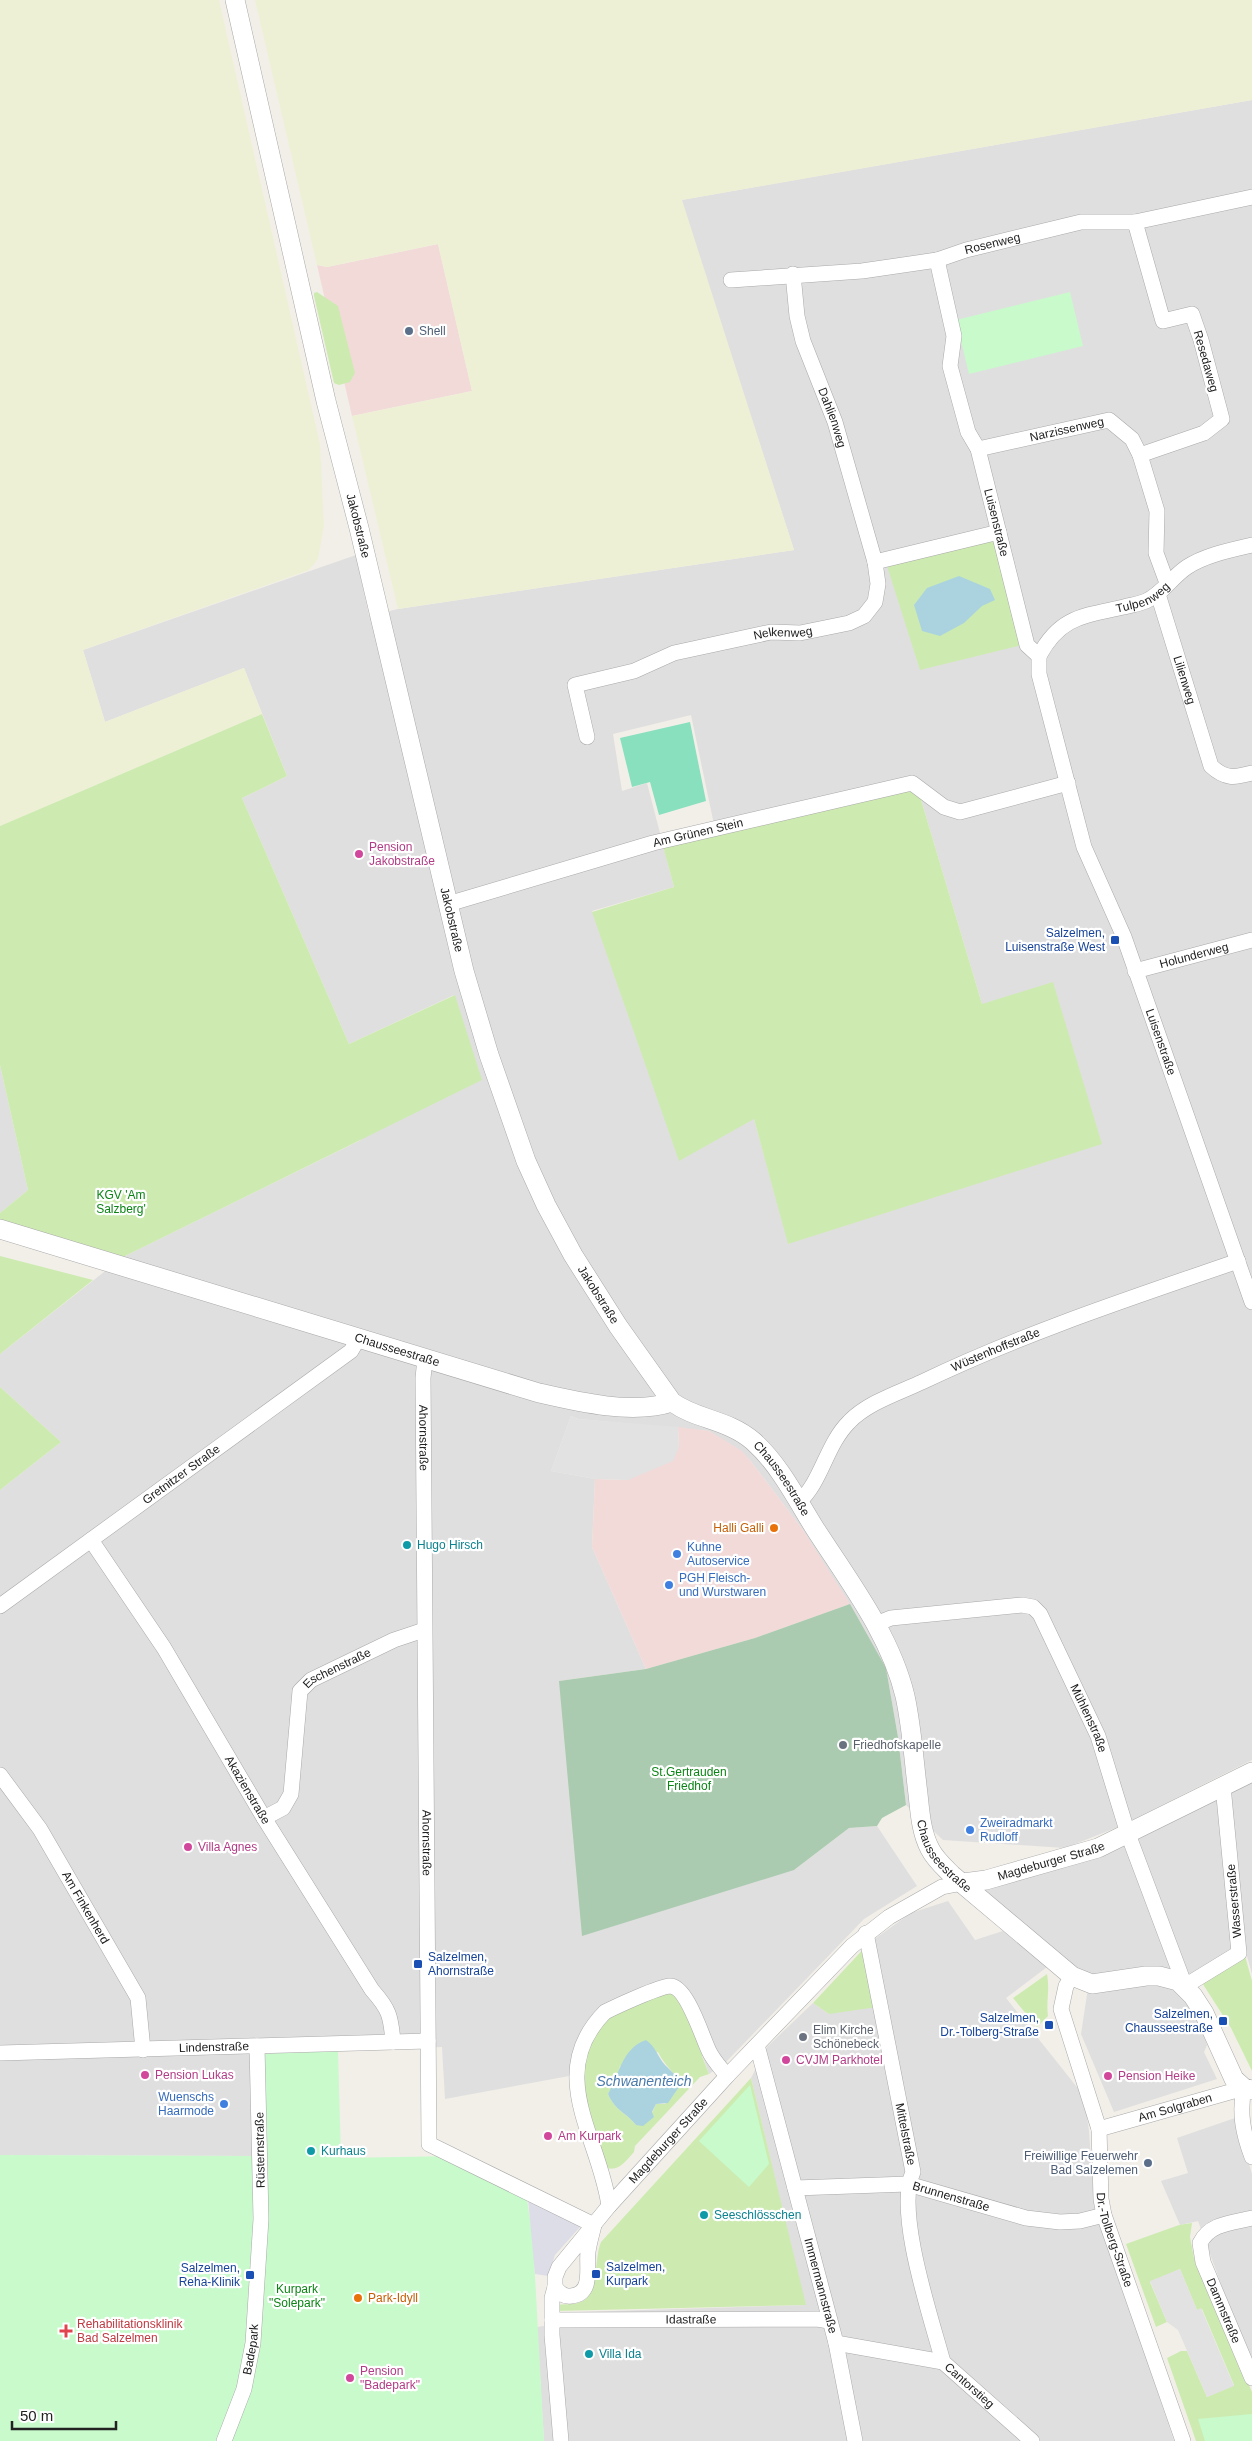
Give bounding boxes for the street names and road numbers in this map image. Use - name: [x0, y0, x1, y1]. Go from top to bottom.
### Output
- street label: Rosenweg: [963, 230, 1022, 257]
- street label: Resedaweg: [1191, 329, 1221, 393]
- street label: Dahlienweg: [815, 386, 849, 449]
- street label: Narzissenweg: [1029, 414, 1105, 444]
- street label: Luisenstraße: [981, 487, 1012, 558]
- street label: Jakobstraße: [343, 492, 373, 560]
- street label: Tulpenweg: [1114, 579, 1173, 616]
- street label: Nelkenweg: [752, 624, 814, 643]
- street label: Lilienweg: [1170, 654, 1199, 706]
- street label: Am Grünen Stein: [651, 815, 744, 850]
- street label: Jakobstraße: [437, 886, 466, 954]
- street label: Holunderweg: [1158, 940, 1230, 971]
- street label: Luisenstraße: [1143, 1007, 1179, 1077]
- street label: Jakobstraße: [575, 1263, 622, 1327]
- street label: Wüstenhoffstraße: [949, 1325, 1042, 1374]
- street label: Chausseestraße: [353, 1330, 442, 1369]
- street label: Ahornstraße: [416, 1405, 431, 1471]
- street label: Chausseestraße: [751, 1438, 813, 1519]
- street label: Gretnitzer Straße: [140, 1441, 223, 1507]
- street label: Eschenstraße: [300, 1645, 373, 1691]
- street label: Mühlenstraße: [1067, 1682, 1110, 1754]
- street label: Akazienstraße: [222, 1753, 273, 1827]
- street label: Ahornstraße: [419, 1810, 434, 1876]
- street label: Chausseestraße: [914, 1818, 974, 1895]
- street label: Magdeburger Straße: [996, 1839, 1107, 1883]
- street label: Wasserstraße: [1224, 1863, 1244, 1939]
- street label: Am Finkenherd: [59, 1869, 112, 1946]
- street label: Lindenstraße: [179, 2039, 249, 2055]
- street label: Am Solgraben: [1136, 2090, 1214, 2125]
- street label: Magdeburger Straße: [626, 2095, 711, 2186]
- street label: Mittelstraße: [893, 2102, 919, 2167]
- street label: Rüsternstraße: [252, 2112, 268, 2188]
- street label: Brunnenstraße: [911, 2179, 992, 2214]
- street label: Dr.-Tolberg-Straße: [1094, 2192, 1136, 2289]
- street label: Immermannstraße: [801, 2236, 840, 2335]
- street label: Dammstraße: [1204, 2276, 1244, 2346]
- street label: Idastraße: [666, 2312, 717, 2327]
- street label: Badepark: [240, 2322, 261, 2376]
- street label: Cantorstieg: [942, 2360, 997, 2411]

